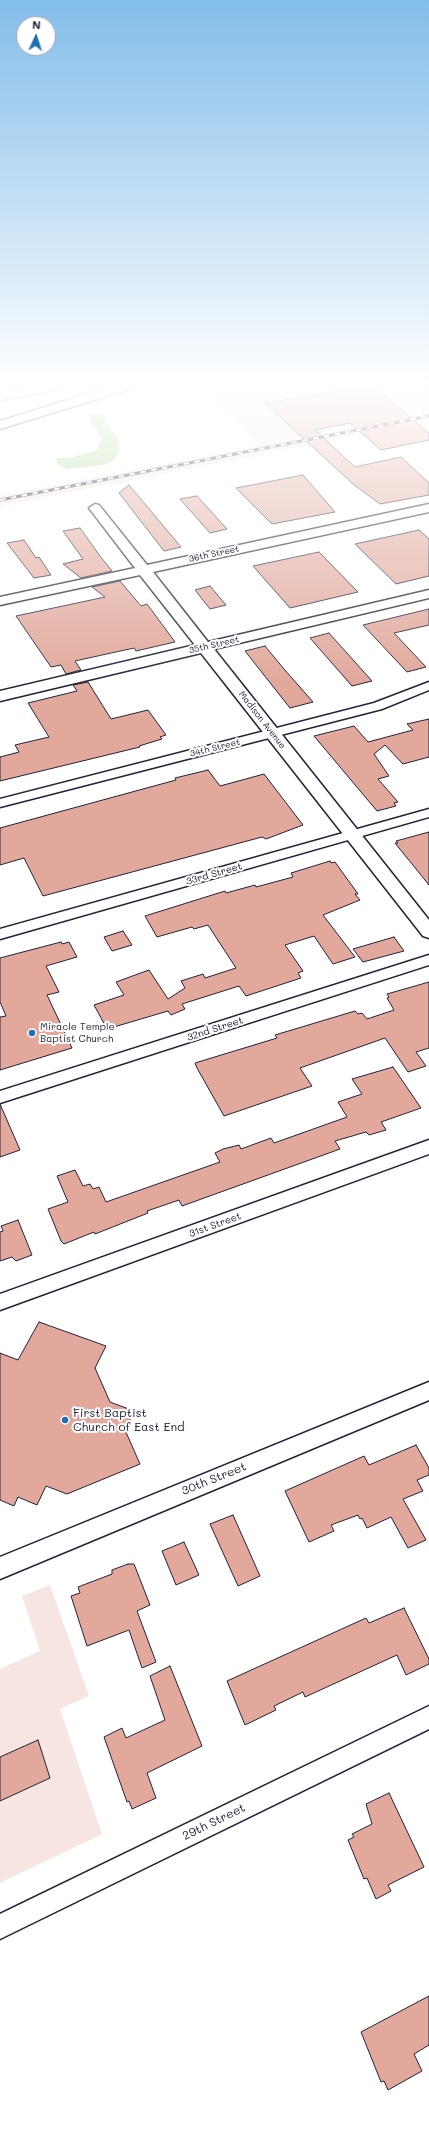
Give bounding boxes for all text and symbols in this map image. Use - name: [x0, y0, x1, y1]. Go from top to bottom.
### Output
- north arrow: [16, 16, 56, 56]
- text: N: [32, 17, 41, 32]
- street label: 36th Street: [188, 543, 240, 565]
- street label: 35th Street: [188, 634, 240, 656]
- street label: Madison Avenue: [236, 689, 288, 751]
- street label: 34th Street: [189, 737, 241, 759]
- street label: 33rd Street: [184, 860, 244, 888]
- street label: 32nd Street: [185, 1014, 245, 1044]
- place label: Miracle Temple Baptist Church: [40, 1021, 115, 1044]
- marker: Miracle Temple Baptist Church: [27, 1028, 37, 1038]
- street label: 31st Street: [187, 1210, 243, 1240]
- place label: First Baptist Church of East End: [73, 1406, 185, 1434]
- marker: First Baptist Church of East End: [60, 1415, 70, 1425]
- street label: 30th Street: [180, 1459, 248, 1499]
- street label: 29th Street: [180, 1801, 248, 1843]

